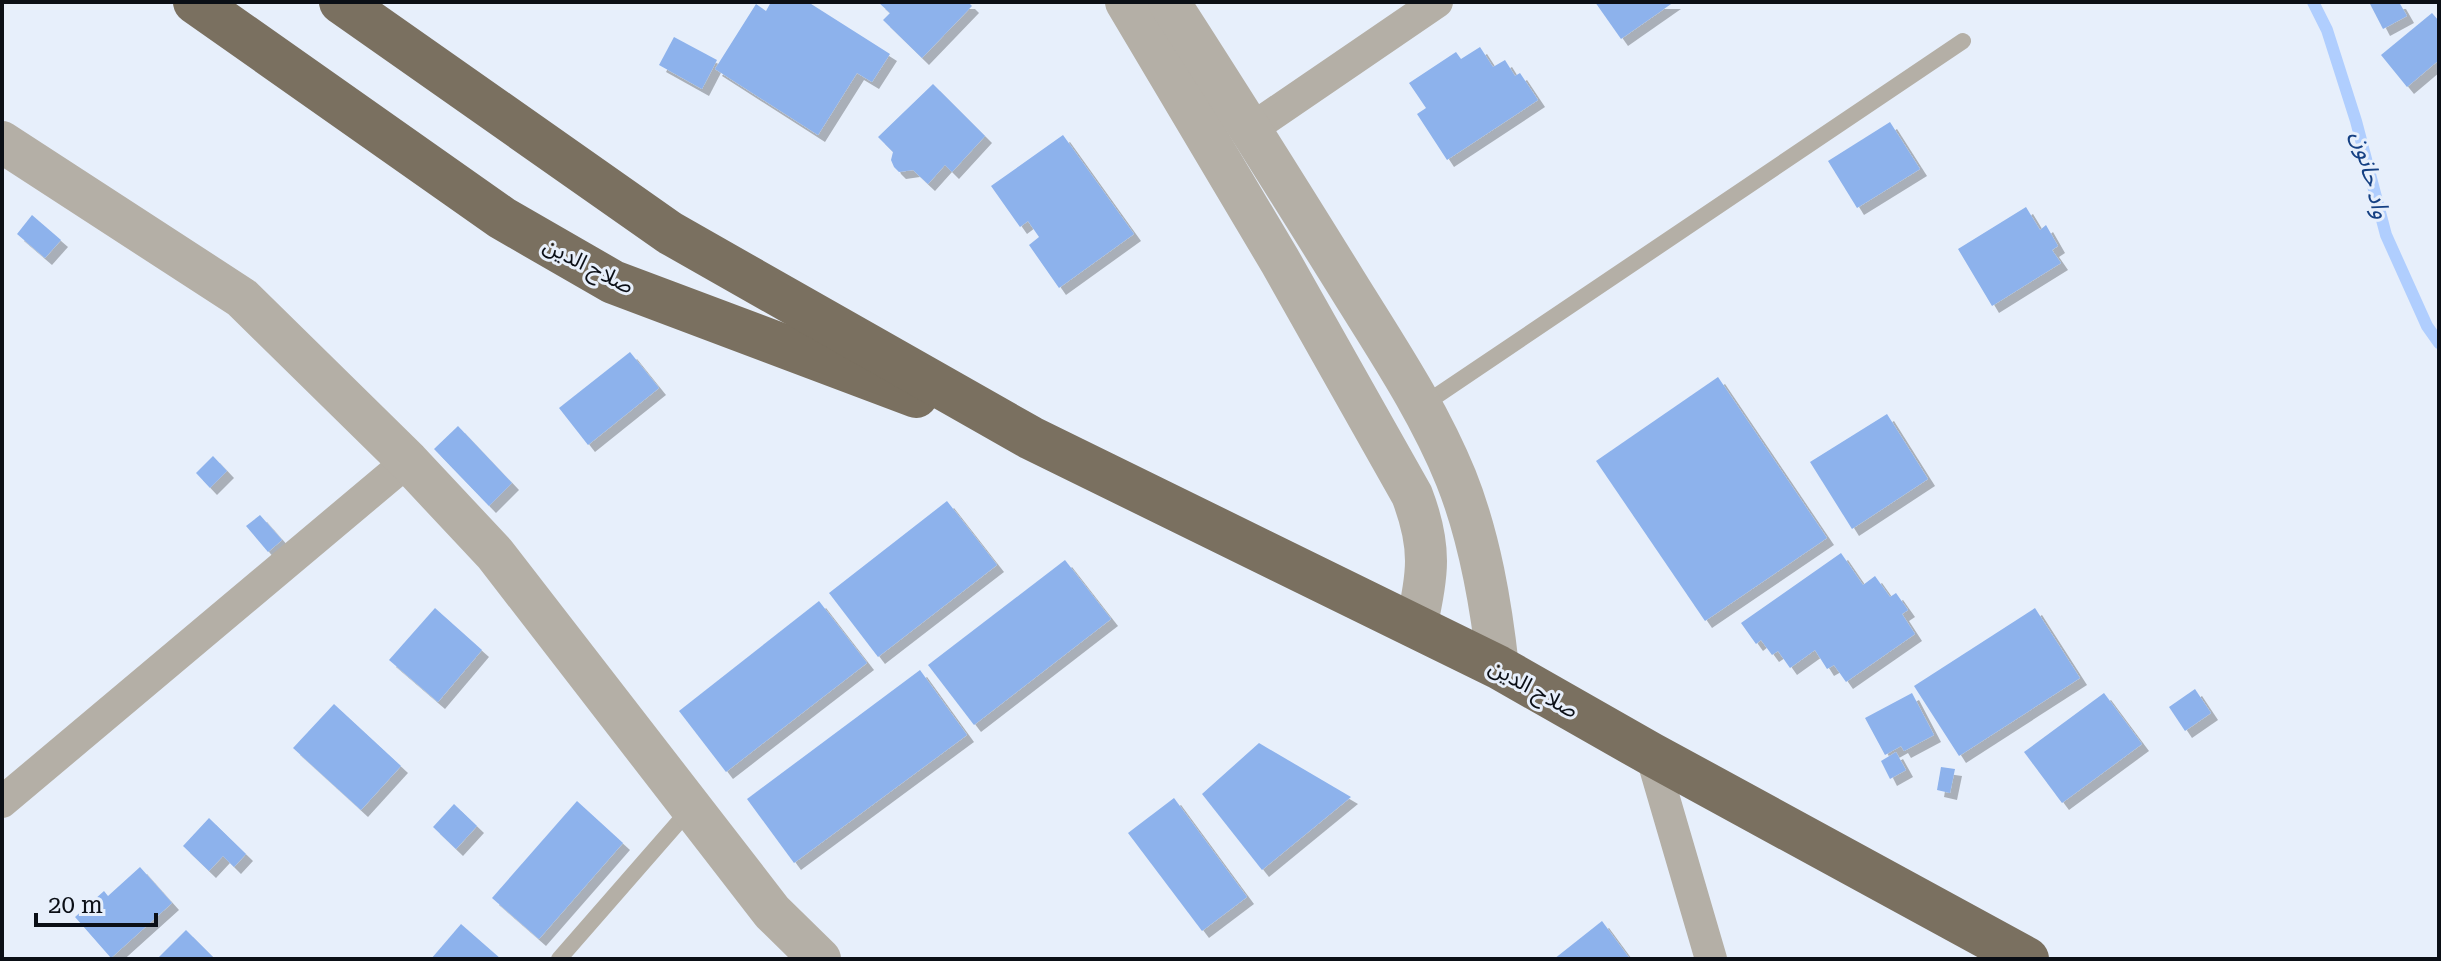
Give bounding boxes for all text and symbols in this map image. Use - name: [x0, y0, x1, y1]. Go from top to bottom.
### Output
- water label: واد حانون: [2346, 128, 2396, 222]
- street label: صلاح الدين: [538, 232, 638, 302]
- street label: صلاح الدين: [1483, 654, 1583, 727]
- scale bar: [36, 877, 156, 927]
- text: 20 m: [48, 891, 103, 919]

